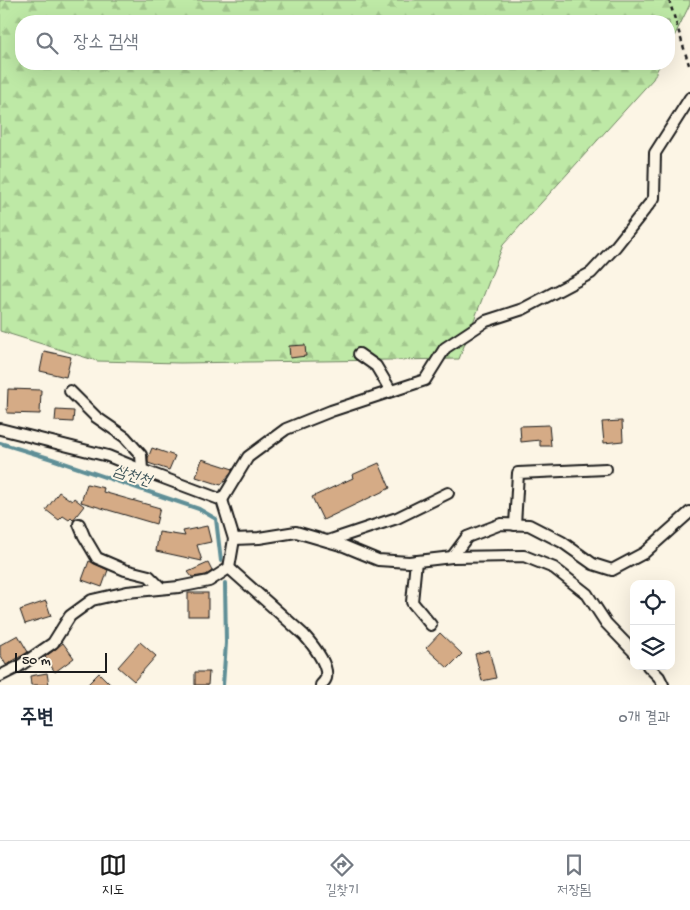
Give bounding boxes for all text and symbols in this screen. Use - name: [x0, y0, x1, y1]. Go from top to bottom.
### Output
- search box: [15, 15, 675, 70]
- icon: search: [33, 29, 61, 57]
- text: 장소 검색: [73, 32, 139, 55]
- water label: 삼천천: [111, 462, 155, 493]
- map controls: [630, 580, 675, 670]
- button: locate: [630, 580, 675, 625]
- button: layers: [630, 625, 675, 670]
- scale bar: [15, 650, 108, 673]
- text: 50 m: [22, 653, 51, 670]
- text: 주변: [20, 707, 54, 732]
- text: 0개 결과: [619, 710, 670, 729]
- tab: 지도: [99, 851, 127, 900]
- tab: 길찾기: [325, 851, 359, 900]
- tab: 저장됨: [557, 851, 591, 900]

